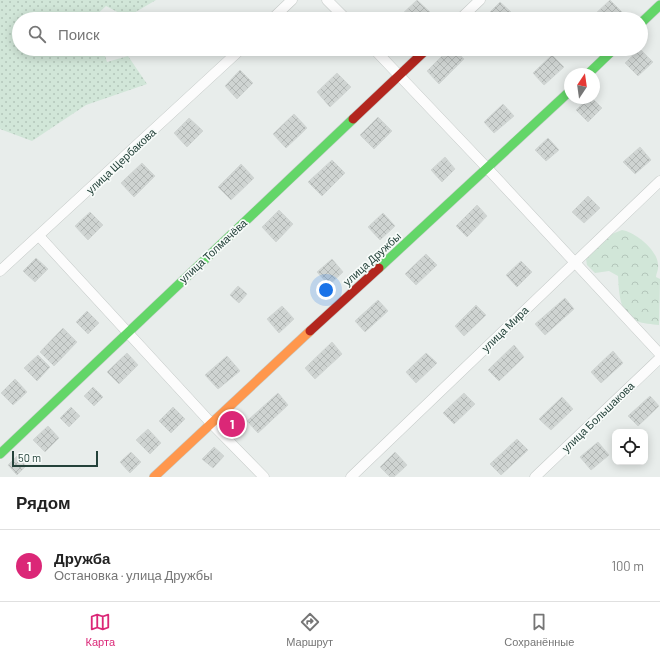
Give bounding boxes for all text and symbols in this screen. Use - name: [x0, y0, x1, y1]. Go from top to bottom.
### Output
- search box: [12, 12, 648, 56]
- icon: search: [26, 23, 48, 45]
- text: Поиск: [58, 25, 100, 43]
- north arrow: [564, 68, 600, 104]
- street label: улица Щербакова: [83, 125, 159, 196]
- street label: улица Толмачёва: [176, 215, 250, 285]
- street label: улица Дружбы: [340, 229, 403, 288]
- your location: [316, 280, 336, 300]
- street label: улица Мира: [479, 303, 531, 354]
- street label: улица Большакова: [559, 378, 637, 454]
- pin: 1: [219, 409, 245, 439]
- map controls: [612, 429, 648, 465]
- button: locate: [612, 429, 648, 465]
- scale bar: [12, 449, 98, 468]
- text: 50 m: [18, 451, 41, 464]
- text: Рядом: [16, 492, 71, 512]
- text: Дружба: [54, 549, 110, 567]
- text: 1: [27, 558, 31, 574]
- text: 100 m: [611, 558, 644, 574]
- text: Остановка · улица Дружбы: [54, 567, 213, 583]
- tab: Карта: [86, 611, 115, 648]
- tab: Маршрут: [286, 611, 333, 648]
- tab: Сохранённые: [504, 611, 574, 648]

